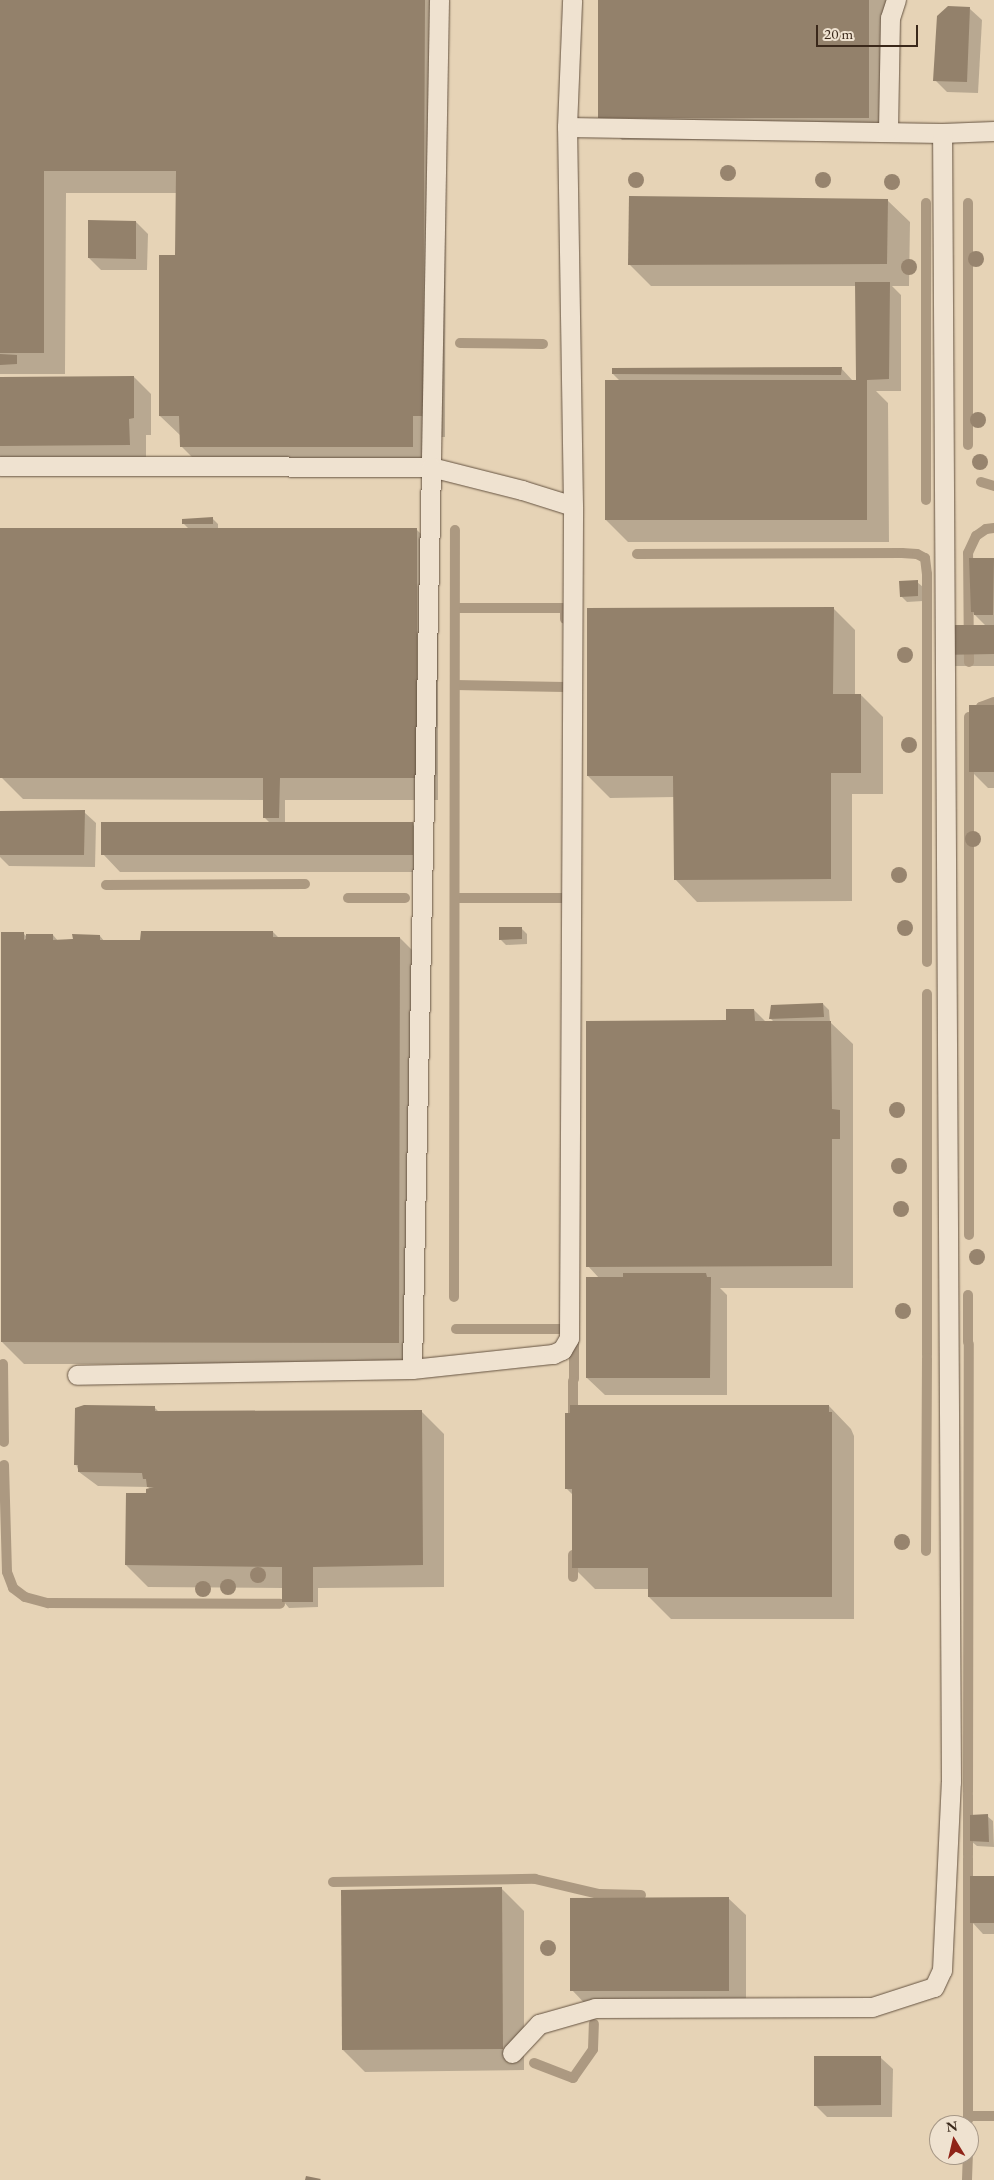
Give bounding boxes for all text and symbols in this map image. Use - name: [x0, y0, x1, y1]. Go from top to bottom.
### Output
- scale bar: [819, 15, 922, 47]
- text: 20 m: [824, 24, 853, 43]
- north arrow: [929, 2115, 979, 2165]
- text: N: [945, 2116, 959, 2136]

